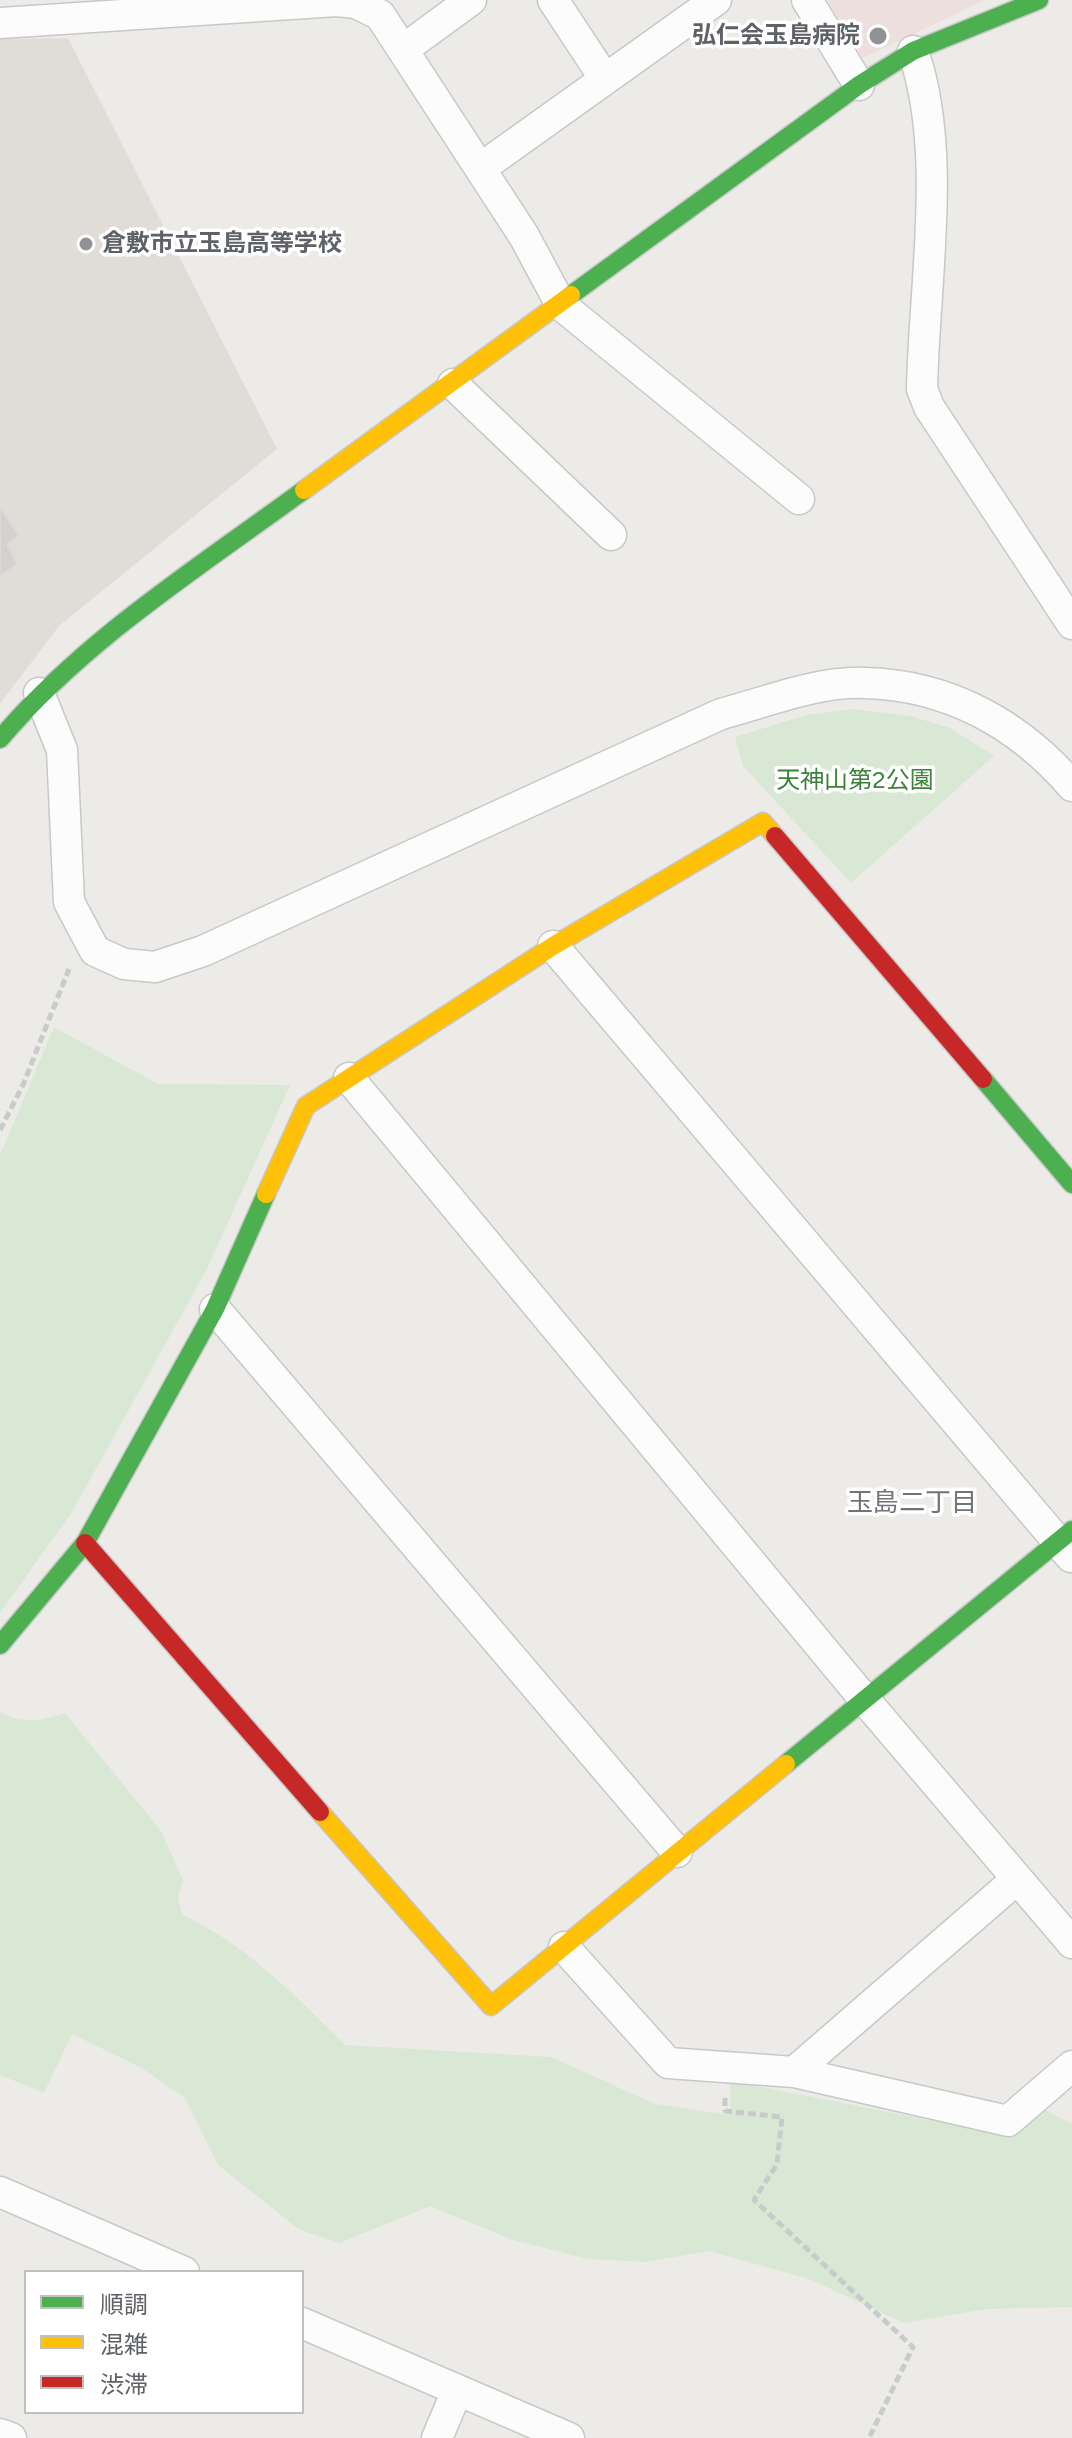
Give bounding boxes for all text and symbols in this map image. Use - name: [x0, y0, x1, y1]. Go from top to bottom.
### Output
- place label: 弘仁会玉島病院: [692, 22, 860, 50]
- marker: 弘仁会玉島病院: [867, 25, 889, 47]
- place label: 倉敷市立玉島高等学校: [102, 230, 342, 258]
- marker: 倉敷市立玉島高等学校: [77, 235, 95, 253]
- park label: 天神山第2公園: [776, 767, 934, 795]
- district label: 玉島二丁目: [847, 1487, 977, 1519]
- legend: [24, 2270, 304, 2414]
- text: 順調: [100, 2290, 148, 2319]
- text: 混雑: [100, 2330, 148, 2359]
- text: 渋滞: [100, 2370, 148, 2399]

